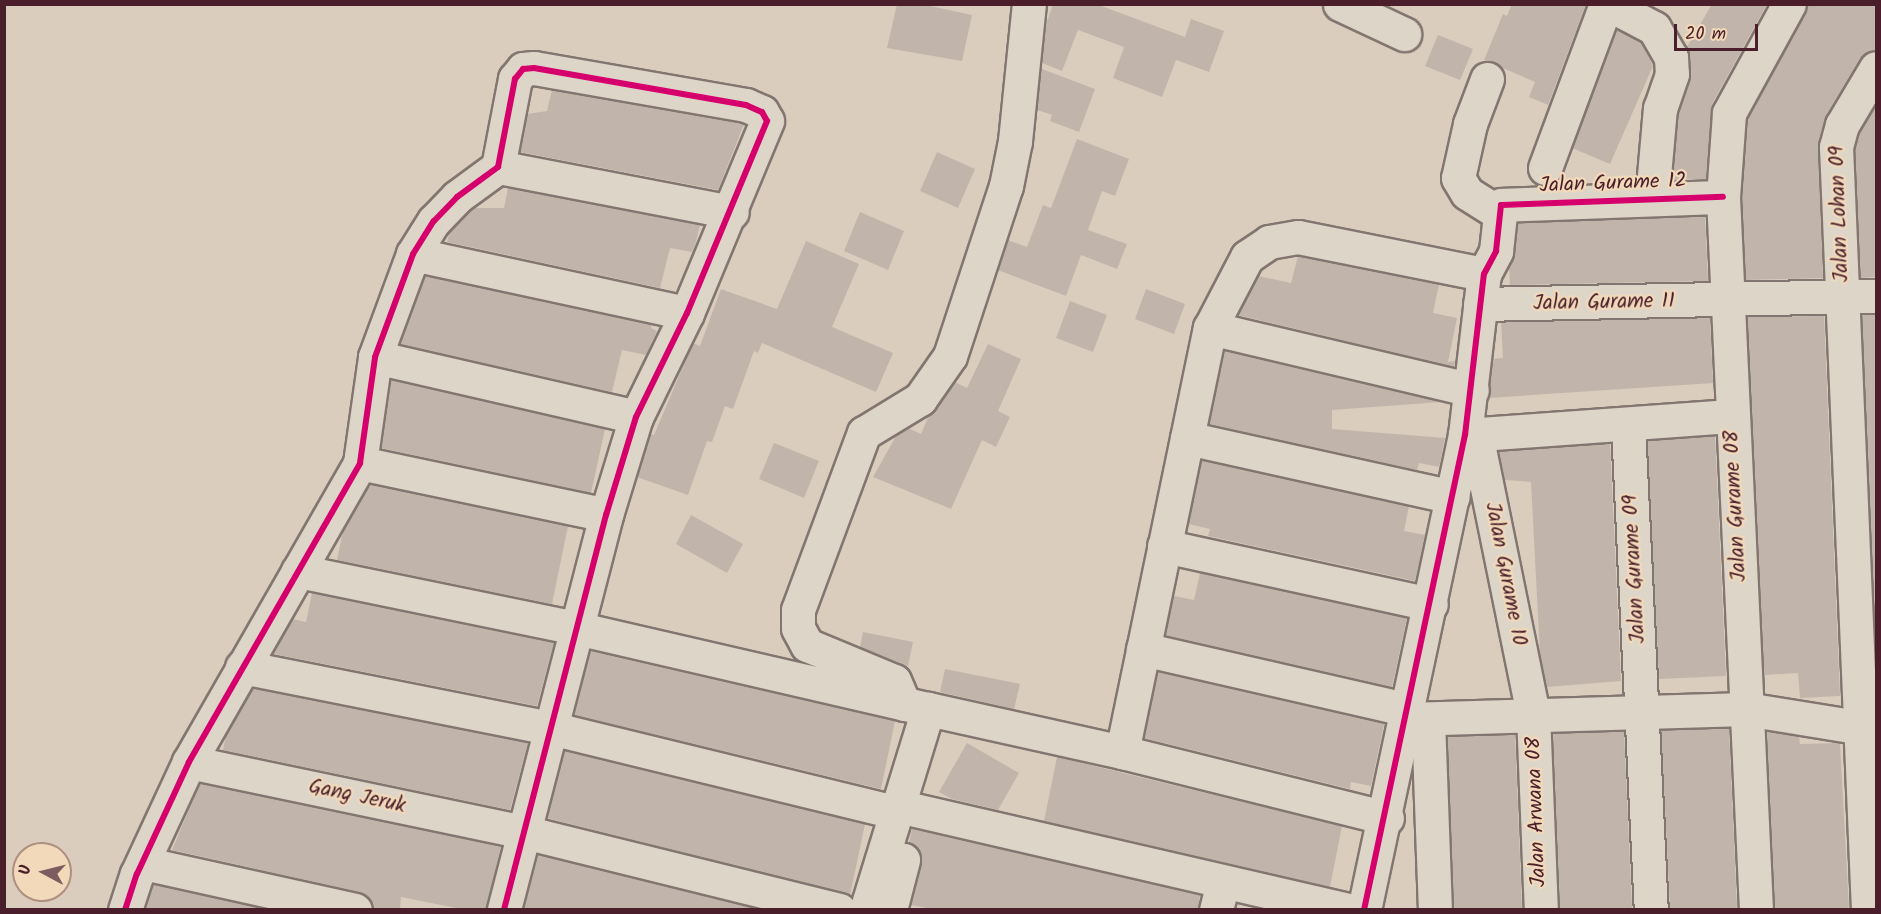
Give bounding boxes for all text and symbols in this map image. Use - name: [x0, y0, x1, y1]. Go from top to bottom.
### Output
- scale bar: [1677, 12, 1761, 50]
- text: 20 m: [1685, 20, 1726, 49]
- street label: Jalan Lohan 09: [1825, 145, 1855, 283]
- street label: Jalan Gurame 12: [1539, 169, 1687, 199]
- street label: Jalan Gurame 11: [1533, 289, 1675, 317]
- street label: Jalan Gurame 08: [1719, 430, 1753, 582]
- street label: Jalan Gurame 09: [1619, 494, 1651, 644]
- street label: Jalan Gurame 10: [1479, 500, 1531, 648]
- street label: Jalan Arwana 08: [1522, 736, 1552, 888]
- street label: Gang Jeruk: [306, 774, 408, 820]
- north arrow: [12, 842, 72, 902]
- text: U: [13, 864, 39, 876]

